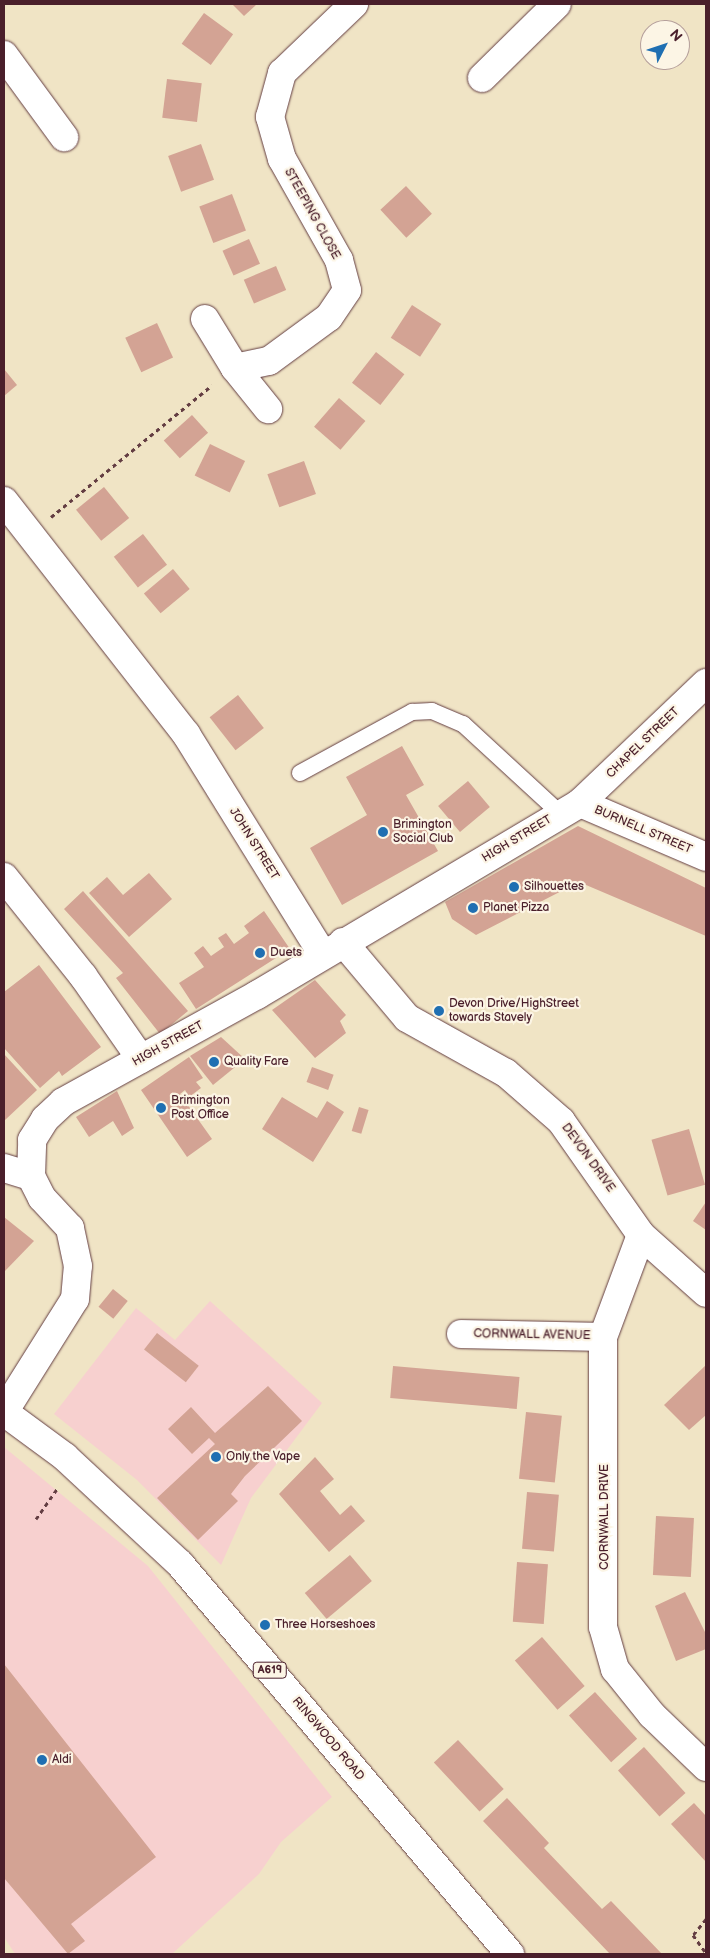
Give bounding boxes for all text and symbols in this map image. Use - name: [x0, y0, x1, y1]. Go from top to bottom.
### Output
- north arrow: [640, 20, 690, 70]
- text: N: [666, 26, 686, 45]
- street label: STEEPING CLOSE: [281, 166, 343, 262]
- street label: CHAPEL STREET: [603, 704, 683, 782]
- street label: BURNELL STREET: [592, 803, 694, 857]
- street label: JOHN STREET: [226, 805, 282, 883]
- street label: HIGH STREET: [479, 812, 555, 866]
- place label: Brimington Social Club: [393, 818, 454, 846]
- marker: Brimington Social Club: [377, 826, 389, 838]
- place label: Silhouettes: [524, 880, 584, 894]
- marker: Silhouettes: [508, 881, 520, 893]
- place label: Planet Pizza: [483, 901, 549, 915]
- marker: Planet Pizza: [467, 902, 479, 914]
- place label: Duets: [270, 946, 302, 960]
- marker: Duets: [254, 947, 266, 959]
- place label: Devon Drive/HighStreet towards Stavely: [449, 997, 579, 1025]
- marker: Devon Drive/HighStreet towards Stavely: [433, 1005, 445, 1017]
- street label: HIGH STREET: [130, 1018, 206, 1070]
- place label: Quality Fare: [224, 1055, 289, 1069]
- marker: Quality Fare: [208, 1056, 220, 1068]
- place label: Brimington Post Office: [171, 1094, 230, 1122]
- marker: Brimington Post Office: [155, 1102, 167, 1114]
- street label: DEVON DRIVE: [558, 1121, 618, 1195]
- street label: CORNWALL AVENUE: [473, 1327, 591, 1343]
- place label: Only the Vape: [226, 1450, 301, 1464]
- marker: Only the Vape: [210, 1451, 222, 1463]
- street label: CORNWALL DRIVE: [598, 1464, 612, 1570]
- place label: Three Horseshoes: [275, 1618, 376, 1632]
- marker: Three Horseshoes: [259, 1619, 271, 1631]
- road number: A619: [252, 1662, 288, 1678]
- street label: RINGWOOD ROAD: [289, 1694, 367, 1784]
- place label: Aldi: [52, 1753, 72, 1767]
- marker: Aldi: [36, 1754, 48, 1766]

